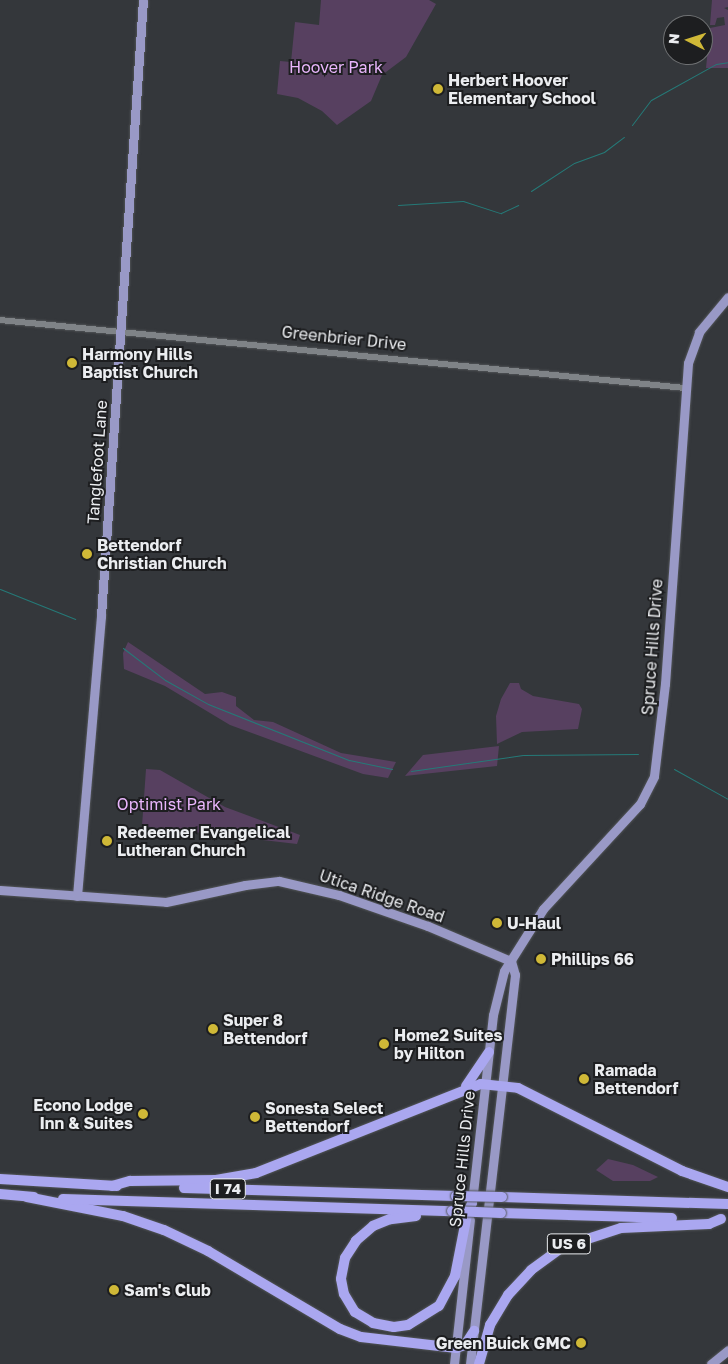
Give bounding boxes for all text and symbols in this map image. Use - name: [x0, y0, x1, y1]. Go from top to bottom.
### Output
- north arrow: [663, 15, 713, 65]
- text: N: [665, 33, 682, 45]
- park label: Hoover Park: [289, 57, 383, 77]
- place label: Herbert Hoover Elementary School: [448, 70, 596, 108]
- marker: Herbert Hoover Elementary School: [432, 83, 444, 95]
- street label: Greenbrier Drive: [281, 322, 407, 354]
- place label: Harmony Hills Baptist Church: [82, 344, 198, 382]
- marker: Harmony Hills Baptist Church: [66, 357, 78, 369]
- street label: Tanglefoot Lane: [83, 399, 111, 525]
- place label: Bettendorf Christian Church: [97, 535, 227, 573]
- marker: Bettendorf Christian Church: [81, 548, 93, 560]
- street label: Spruce Hills Drive: [638, 578, 666, 716]
- park label: Optimist Park: [117, 794, 221, 814]
- place label: Redeemer Evangelical Lutheran Church: [117, 822, 290, 860]
- marker: Redeemer Evangelical Lutheran Church: [101, 835, 113, 847]
- street label: Utica Ridge Road: [317, 866, 447, 926]
- place label: U-Haul: [507, 913, 561, 933]
- marker: U-Haul: [491, 917, 503, 929]
- place label: Phillips 66: [551, 949, 634, 969]
- marker: Phillips 66: [535, 953, 547, 965]
- place label: Super 8 Bettendorf: [223, 1010, 307, 1048]
- marker: Super 8 Bettendorf: [207, 1023, 219, 1035]
- place label: Home2 Suites by Hilton: [394, 1025, 502, 1063]
- marker: Home2 Suites by Hilton: [378, 1038, 390, 1050]
- place label: Ramada Bettendorf: [594, 1060, 678, 1098]
- marker: Ramada Bettendorf: [578, 1073, 590, 1085]
- street label: Spruce Hills Drive: [445, 1090, 479, 1228]
- place label: Econo Lodge Inn & Suites: [33, 1095, 133, 1133]
- place label: Sonesta Select Bettendorf: [265, 1098, 383, 1136]
- marker: Econo Lodge Inn & Suites: [137, 1108, 149, 1120]
- marker: Sonesta Select Bettendorf: [249, 1111, 261, 1123]
- road number: I 74: [209, 1176, 247, 1202]
- road number: US 6: [546, 1232, 592, 1256]
- place label: Sam's Club: [124, 1280, 211, 1300]
- marker: Sam's Club: [108, 1284, 120, 1296]
- place label: Green Buick GMC: [436, 1333, 571, 1353]
- marker: Green Buick GMC: [575, 1337, 587, 1349]

